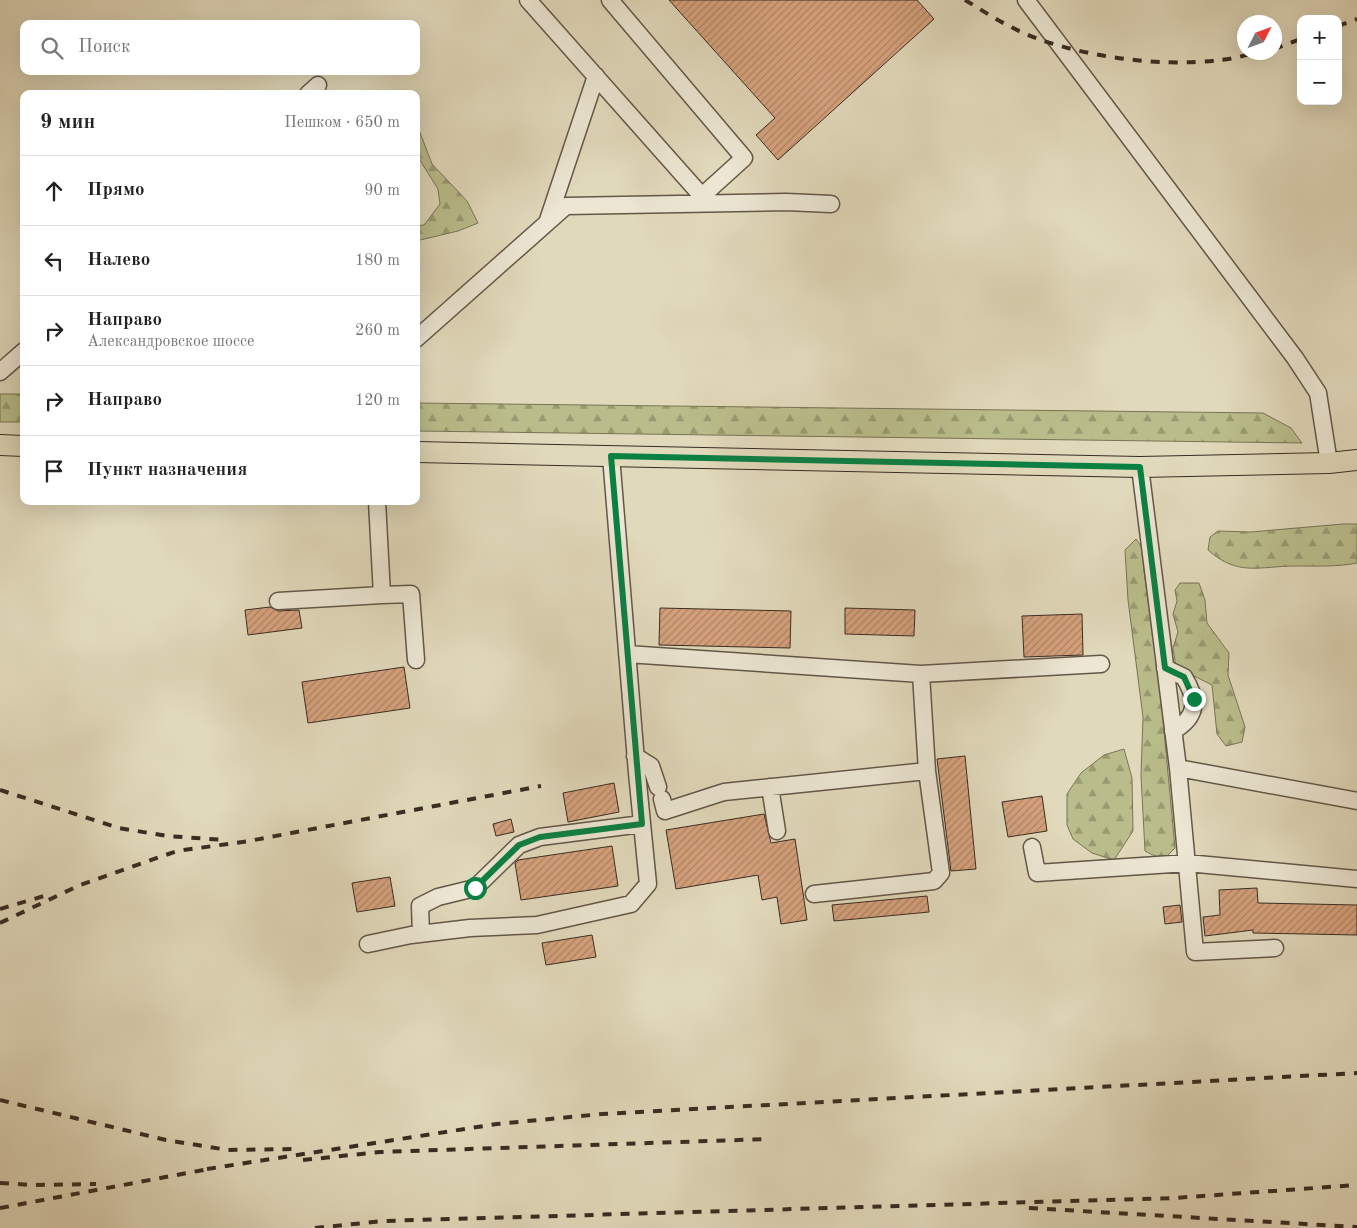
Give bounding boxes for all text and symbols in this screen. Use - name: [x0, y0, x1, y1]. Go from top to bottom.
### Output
- north arrow: [1237, 15, 1282, 60]
- map controls: [1297, 15, 1342, 105]
- button: +: [1297, 15, 1342, 60]
- search box: [20, 20, 420, 75]
- icon: search: [38, 34, 66, 62]
- text: Поиск: [78, 38, 130, 57]
- button: −: [1297, 60, 1342, 105]
- text: 9 мин: [40, 112, 95, 133]
- text: Пешком · 650 m: [284, 115, 400, 131]
- icon: ahead: [40, 177, 68, 205]
- text: Прямо: [87, 181, 145, 200]
- text: 90 m: [364, 183, 400, 199]
- icon: left: [40, 247, 68, 275]
- text: Налево: [87, 251, 150, 270]
- text: 180 m: [355, 253, 400, 269]
- text: Направо: [87, 311, 162, 330]
- icon: right: [40, 317, 68, 345]
- text: 260 m: [355, 323, 400, 339]
- text: Александровское шоссе: [87, 334, 254, 350]
- icon: right: [40, 387, 68, 415]
- text: Направо: [87, 391, 162, 410]
- text: 120 m: [355, 393, 400, 409]
- icon: arrive: [40, 457, 68, 485]
- text: Пункт назначения: [87, 461, 247, 480]
- route end: [1183, 688, 1206, 711]
- route start: [464, 877, 487, 900]

